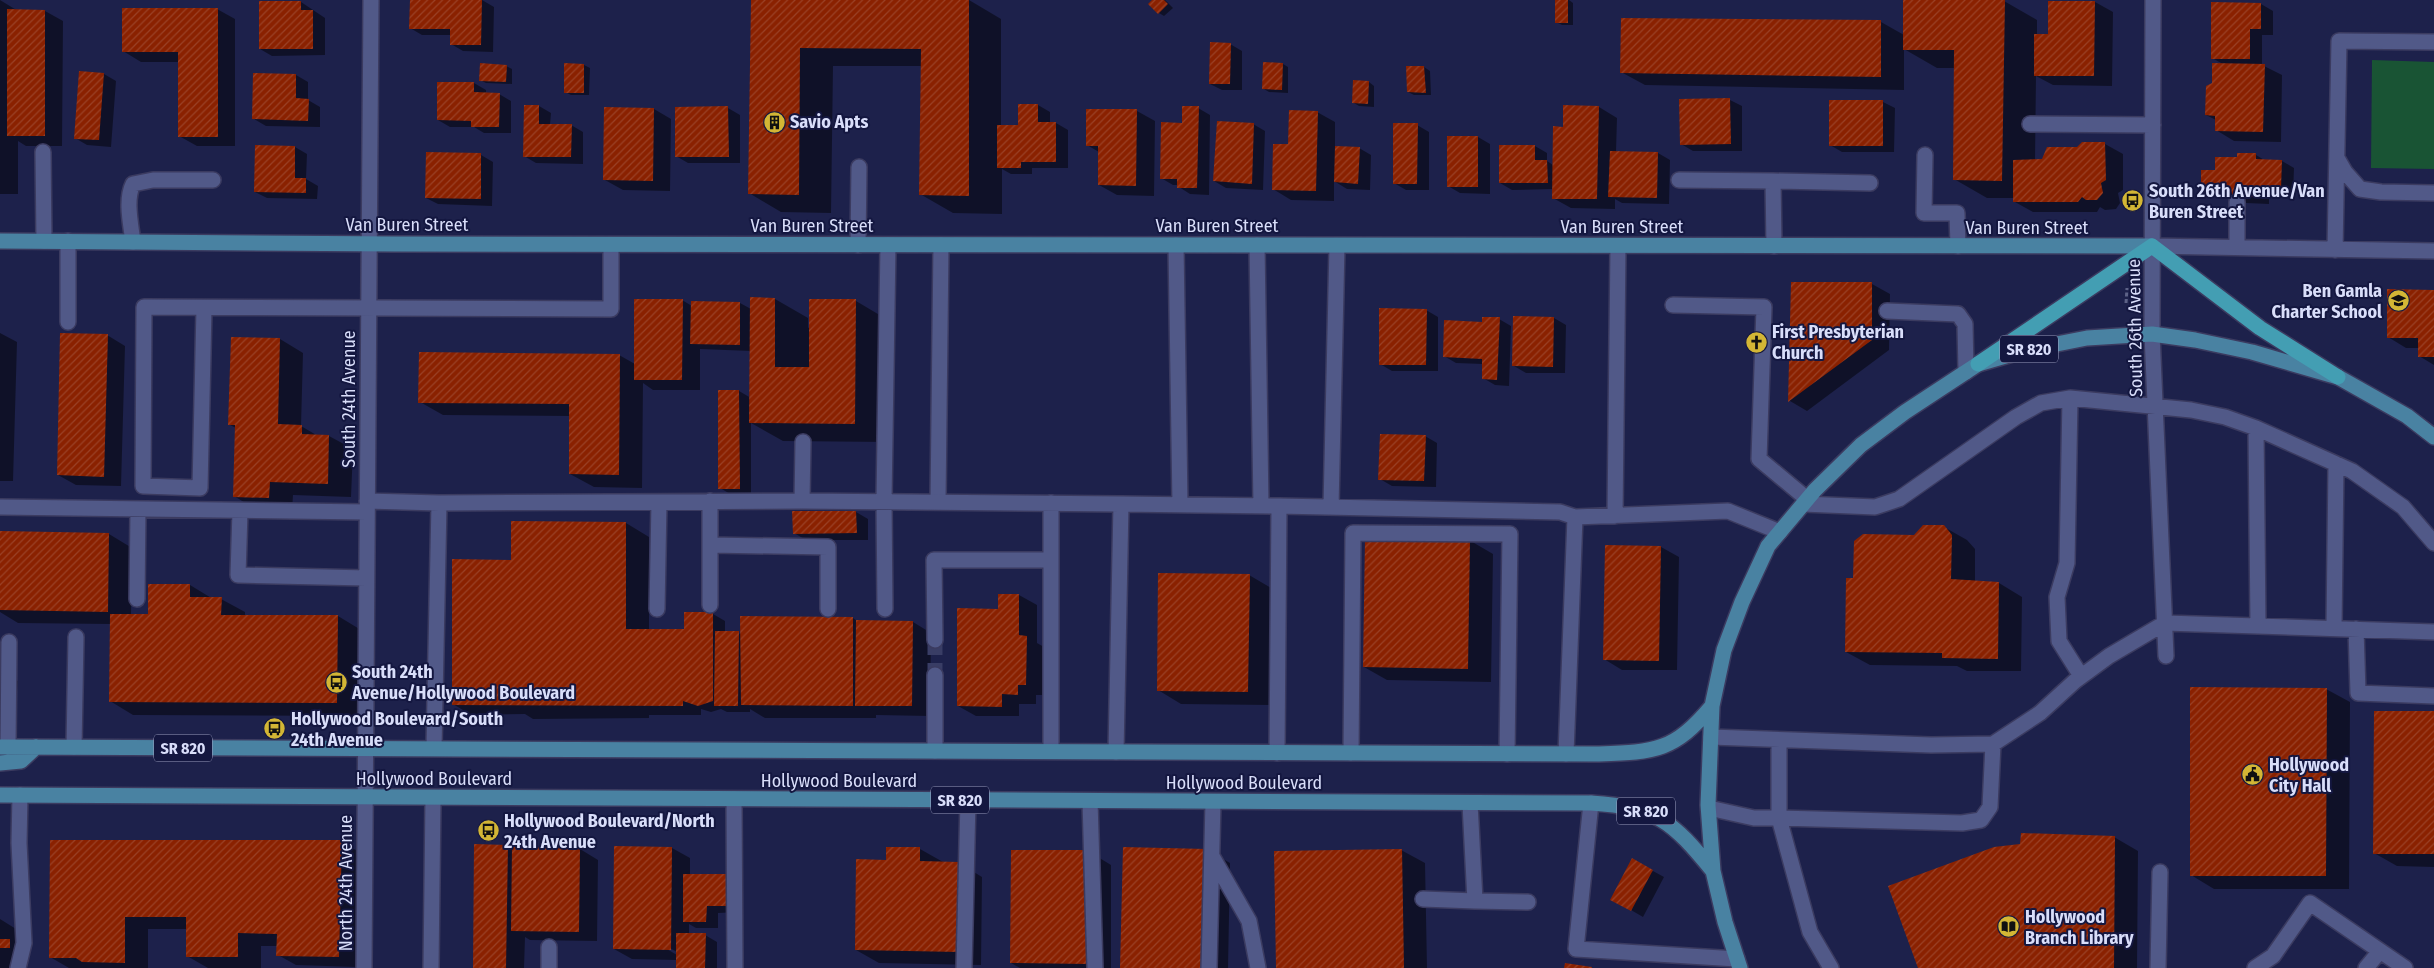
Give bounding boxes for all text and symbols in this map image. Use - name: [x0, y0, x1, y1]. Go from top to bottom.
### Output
- building icon: Savio Apts: [762, 110, 786, 134]
- place label: Savio Apts: [790, 111, 868, 133]
- place label: South 26th Avenue/Van Buren Street: [2149, 180, 2325, 223]
- bus stop icon: South 26th Avenue/Van Buren Street: [2121, 189, 2145, 213]
- street label: Van Buren Street: [346, 214, 469, 236]
- street label: Van Buren Street: [751, 215, 874, 237]
- street label: Van Buren Street: [1156, 215, 1279, 237]
- street label: Van Buren Street: [1561, 216, 1684, 238]
- street label: Van Buren Street: [1966, 217, 2089, 239]
- street label: South 26th Avenue: [2123, 259, 2147, 397]
- place label: Ben Gamla Charter School: [2272, 280, 2382, 323]
- school or university icon: Ben Gamla Charter School: [2386, 289, 2410, 313]
- place label: First Presbyterian Church: [1772, 321, 1904, 364]
- street label: South 24th Avenue: [338, 330, 360, 468]
- church icon: First Presbyterian Church: [1744, 330, 1768, 354]
- road number: SR 820: [2000, 336, 2058, 362]
- place label: South 24th Avenue/Hollywood Boulevard: [351, 661, 575, 704]
- bus stop icon: South 24th Avenue/Hollywood Boulevard: [324, 670, 348, 694]
- place label: Hollywood Boulevard/South 24th Avenue: [290, 708, 503, 751]
- bus stop icon: Hollywood Boulevard/South 24th Avenue: [263, 717, 287, 741]
- road number: SR 820: [154, 734, 212, 761]
- place label: Hollywood City Hall: [2269, 754, 2349, 797]
- public building icon: Hollywood City Hall: [2241, 763, 2265, 787]
- street label: Hollywood Boulevard: [356, 768, 512, 790]
- street label: Hollywood Boulevard: [761, 770, 917, 792]
- street label: Hollywood Boulevard: [1166, 772, 1322, 794]
- road number: SR 820: [931, 786, 989, 814]
- road number: SR 820: [1617, 798, 1675, 824]
- place label: Hollywood Boulevard/North 24th Avenue: [503, 810, 715, 853]
- street label: North 24th Avenue: [335, 815, 357, 951]
- bus stop icon: Hollywood Boulevard/North 24th Avenue: [476, 819, 500, 843]
- place label: Hollywood Branch Library: [2025, 906, 2134, 949]
- library icon: Hollywood Branch Library: [1997, 915, 2021, 939]

